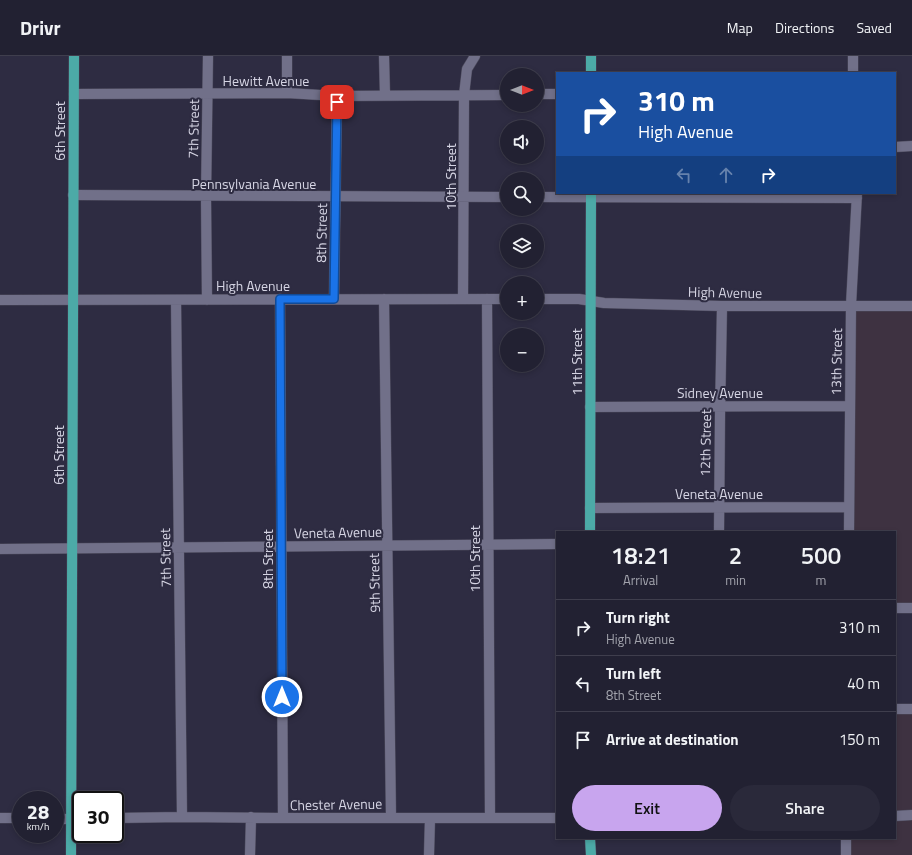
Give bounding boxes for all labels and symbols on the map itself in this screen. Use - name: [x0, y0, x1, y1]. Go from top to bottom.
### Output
- north arrow: [500, 68, 544, 112]
- street label: Hewitt Avenue: [223, 70, 309, 91]
- pin: [320, 85, 354, 119]
- street label: 7th Street: [182, 99, 204, 159]
- street label: 6th Street: [49, 101, 70, 161]
- street label: 10th Street: [440, 143, 461, 211]
- street label: Pennsylvania Avenue: [192, 173, 316, 194]
- street label: 8th Street: [310, 203, 332, 263]
- street label: High Avenue: [216, 275, 290, 296]
- street label: High Avenue: [688, 281, 762, 303]
- street label: 11th Street: [566, 328, 587, 396]
- street label: 13th Street: [825, 328, 847, 396]
- street label: Sidney Avenue: [677, 382, 763, 403]
- street label: 12th Street: [694, 409, 716, 477]
- street label: 6th Street: [48, 425, 69, 485]
- street label: Veneta Avenue: [675, 483, 763, 504]
- street label: Veneta Avenue: [294, 521, 382, 543]
- street label: 10th Street: [464, 525, 485, 593]
- street label: 7th Street: [154, 528, 176, 588]
- street label: 8th Street: [257, 529, 278, 589]
- street label: 9th Street: [363, 553, 385, 613]
- position arrow: [261, 676, 303, 718]
- speed limit sign: 30: [72, 791, 124, 843]
- street label: Chester Avenue: [290, 793, 382, 815]

